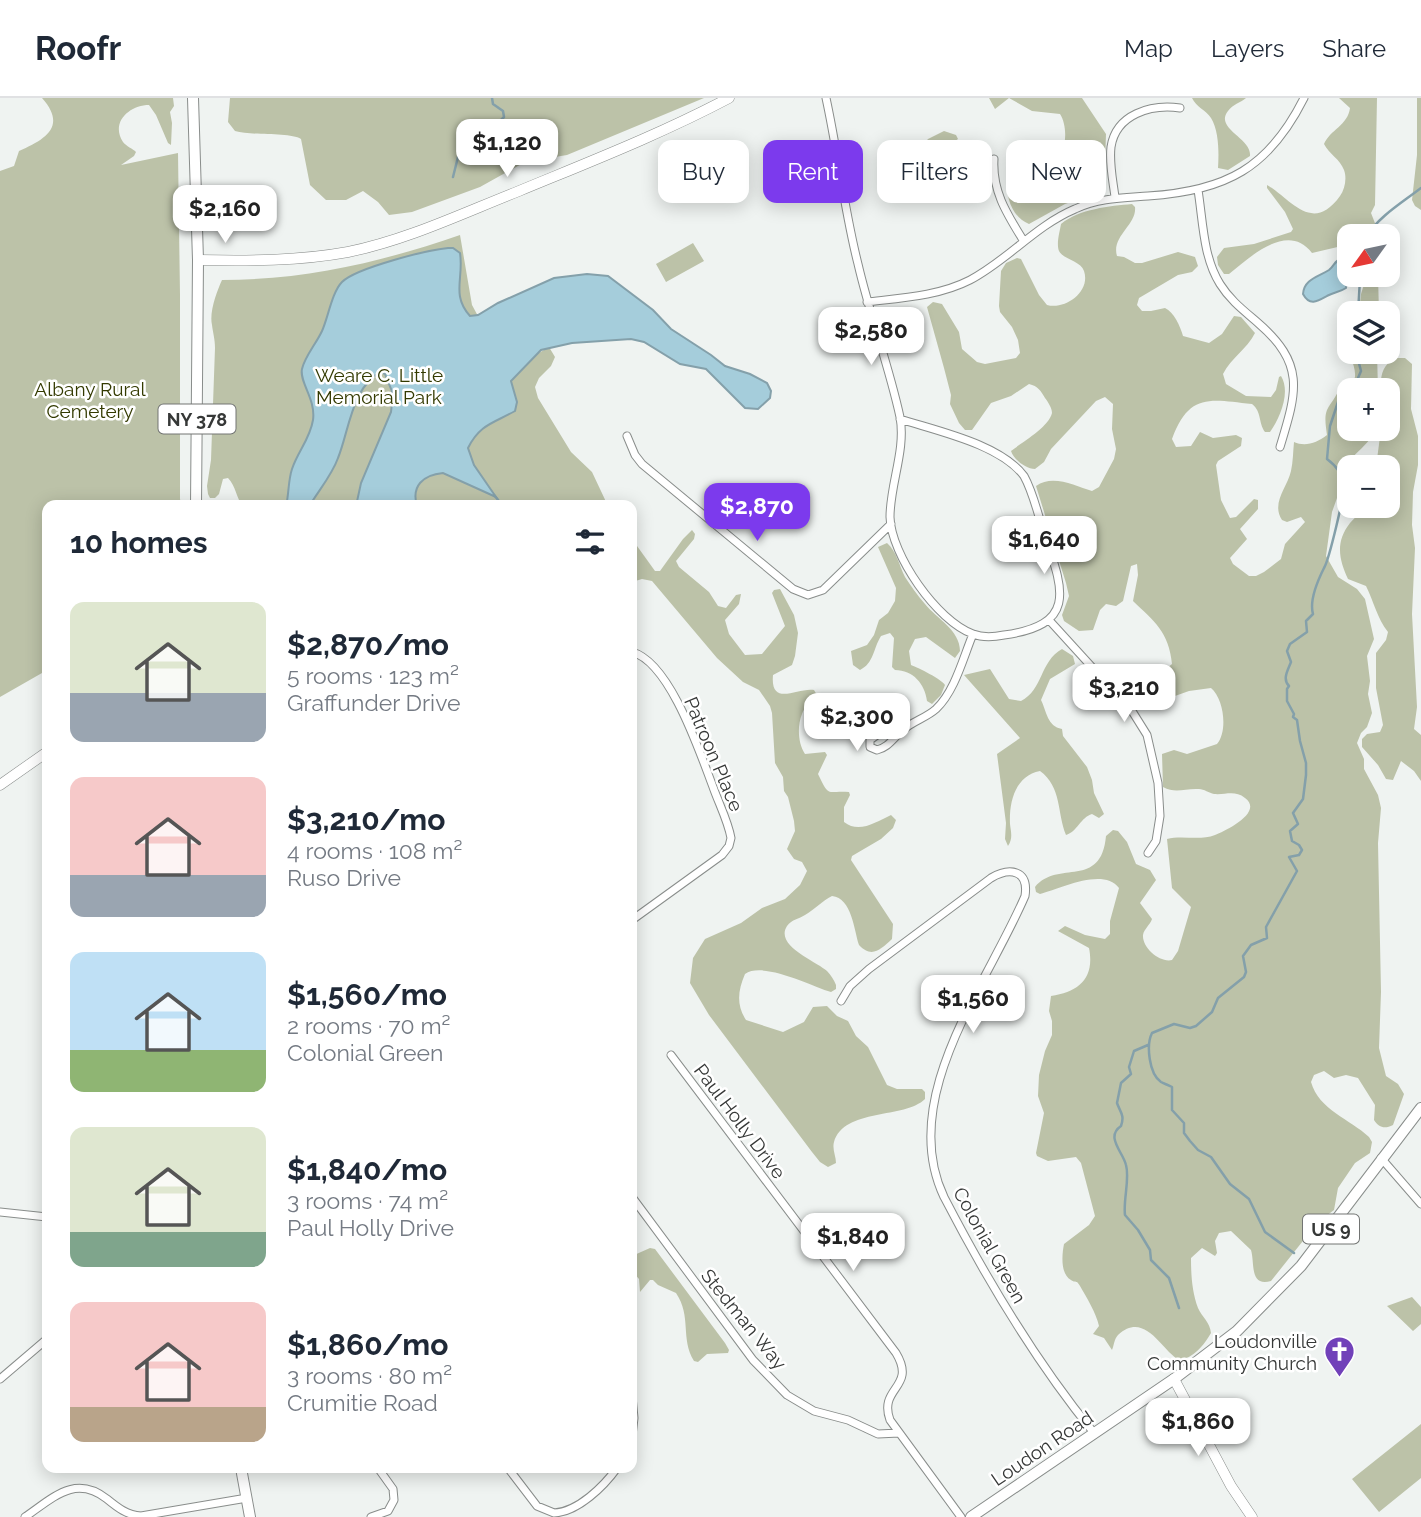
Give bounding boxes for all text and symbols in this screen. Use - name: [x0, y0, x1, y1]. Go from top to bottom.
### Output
- text: Roofr: [35, 29, 121, 68]
- text: Map: [1124, 34, 1173, 63]
- text: Layers: [1211, 34, 1284, 63]
- text: Share: [1322, 34, 1386, 63]
- pin: $1,120: [450, 120, 564, 179]
- text: $1,120: [472, 128, 542, 155]
- chip: Buy: [658, 140, 749, 203]
- chip: Rent: [763, 140, 863, 203]
- chip: Filters: [877, 140, 992, 203]
- chip: New: [1006, 140, 1106, 203]
- pin: $2,160: [168, 186, 282, 245]
- text: $2,160: [189, 194, 261, 221]
- north arrow: [1337, 224, 1400, 287]
- map controls: [1337, 224, 1400, 518]
- button: layers: [1337, 301, 1400, 364]
- pin: $2,580: [814, 308, 928, 367]
- text: $2,580: [834, 316, 908, 343]
- park label: Weare C. Little Memorial Park: [315, 364, 443, 408]
- park label: Albany Rural Cemetery: [34, 378, 146, 422]
- button: +: [1337, 378, 1400, 441]
- road number: NY 378: [158, 404, 235, 433]
- button: −: [1337, 455, 1400, 518]
- pin: $2,870: [700, 484, 814, 543]
- text: $2,870: [720, 492, 794, 519]
- pin: $1,640: [987, 517, 1101, 576]
- icon: filters: [571, 523, 609, 561]
- text: 10 homes: [70, 525, 207, 560]
- text: $1,640: [1008, 525, 1080, 552]
- text: $2,870/mo: [287, 627, 449, 662]
- icon: home: [126, 630, 210, 714]
- text: 5 rooms · 123 m²: [287, 662, 459, 689]
- pin: $3,210: [1067, 664, 1181, 724]
- text: $3,210: [1088, 673, 1160, 700]
- text: Graffunder Drive: [287, 689, 460, 716]
- street label: Patroon Place: [680, 694, 748, 814]
- pin: $2,300: [800, 694, 914, 753]
- text: $2,300: [820, 702, 894, 729]
- text: $3,210/mo: [287, 802, 445, 837]
- icon: home: [126, 805, 210, 889]
- text: 4 rooms · 108 m²: [287, 837, 462, 864]
- text: Ruso Drive: [287, 864, 401, 891]
- pin: $1,560: [916, 976, 1030, 1035]
- text: $1,560/mo: [287, 977, 447, 1012]
- icon: home: [126, 980, 210, 1064]
- text: $1,560: [937, 984, 1009, 1011]
- text: 2 rooms · 70 m²: [287, 1012, 450, 1039]
- text: Colonial Green: [287, 1039, 443, 1066]
- street label: Paul Holly Drive: [690, 1059, 790, 1183]
- text: $1,840/mo: [287, 1152, 447, 1187]
- icon: home: [126, 1155, 210, 1239]
- street label: Colonial Green: [949, 1183, 1031, 1307]
- text: 3 rooms · 74 m²: [287, 1187, 448, 1214]
- text: Paul Holly Drive: [287, 1214, 454, 1241]
- pin: $1,840: [796, 1214, 910, 1273]
- road number: US 9: [1303, 1214, 1359, 1244]
- text: $1,840: [817, 1222, 889, 1249]
- street label: Stedman Way: [697, 1264, 791, 1374]
- text: $1,860/mo: [287, 1327, 448, 1362]
- icon: home: [126, 1330, 210, 1414]
- place label: Loudonville Community Church: [1147, 1330, 1317, 1374]
- church icon: Loudonville Community Church: [1323, 1335, 1357, 1379]
- text: 3 rooms · 80 m²: [287, 1362, 452, 1389]
- text: Crumitie Road: [287, 1389, 438, 1416]
- pin: $1,860: [1141, 1398, 1255, 1458]
- street label: Loudon Road: [987, 1406, 1097, 1490]
- text: $1,860: [1161, 1407, 1235, 1434]

